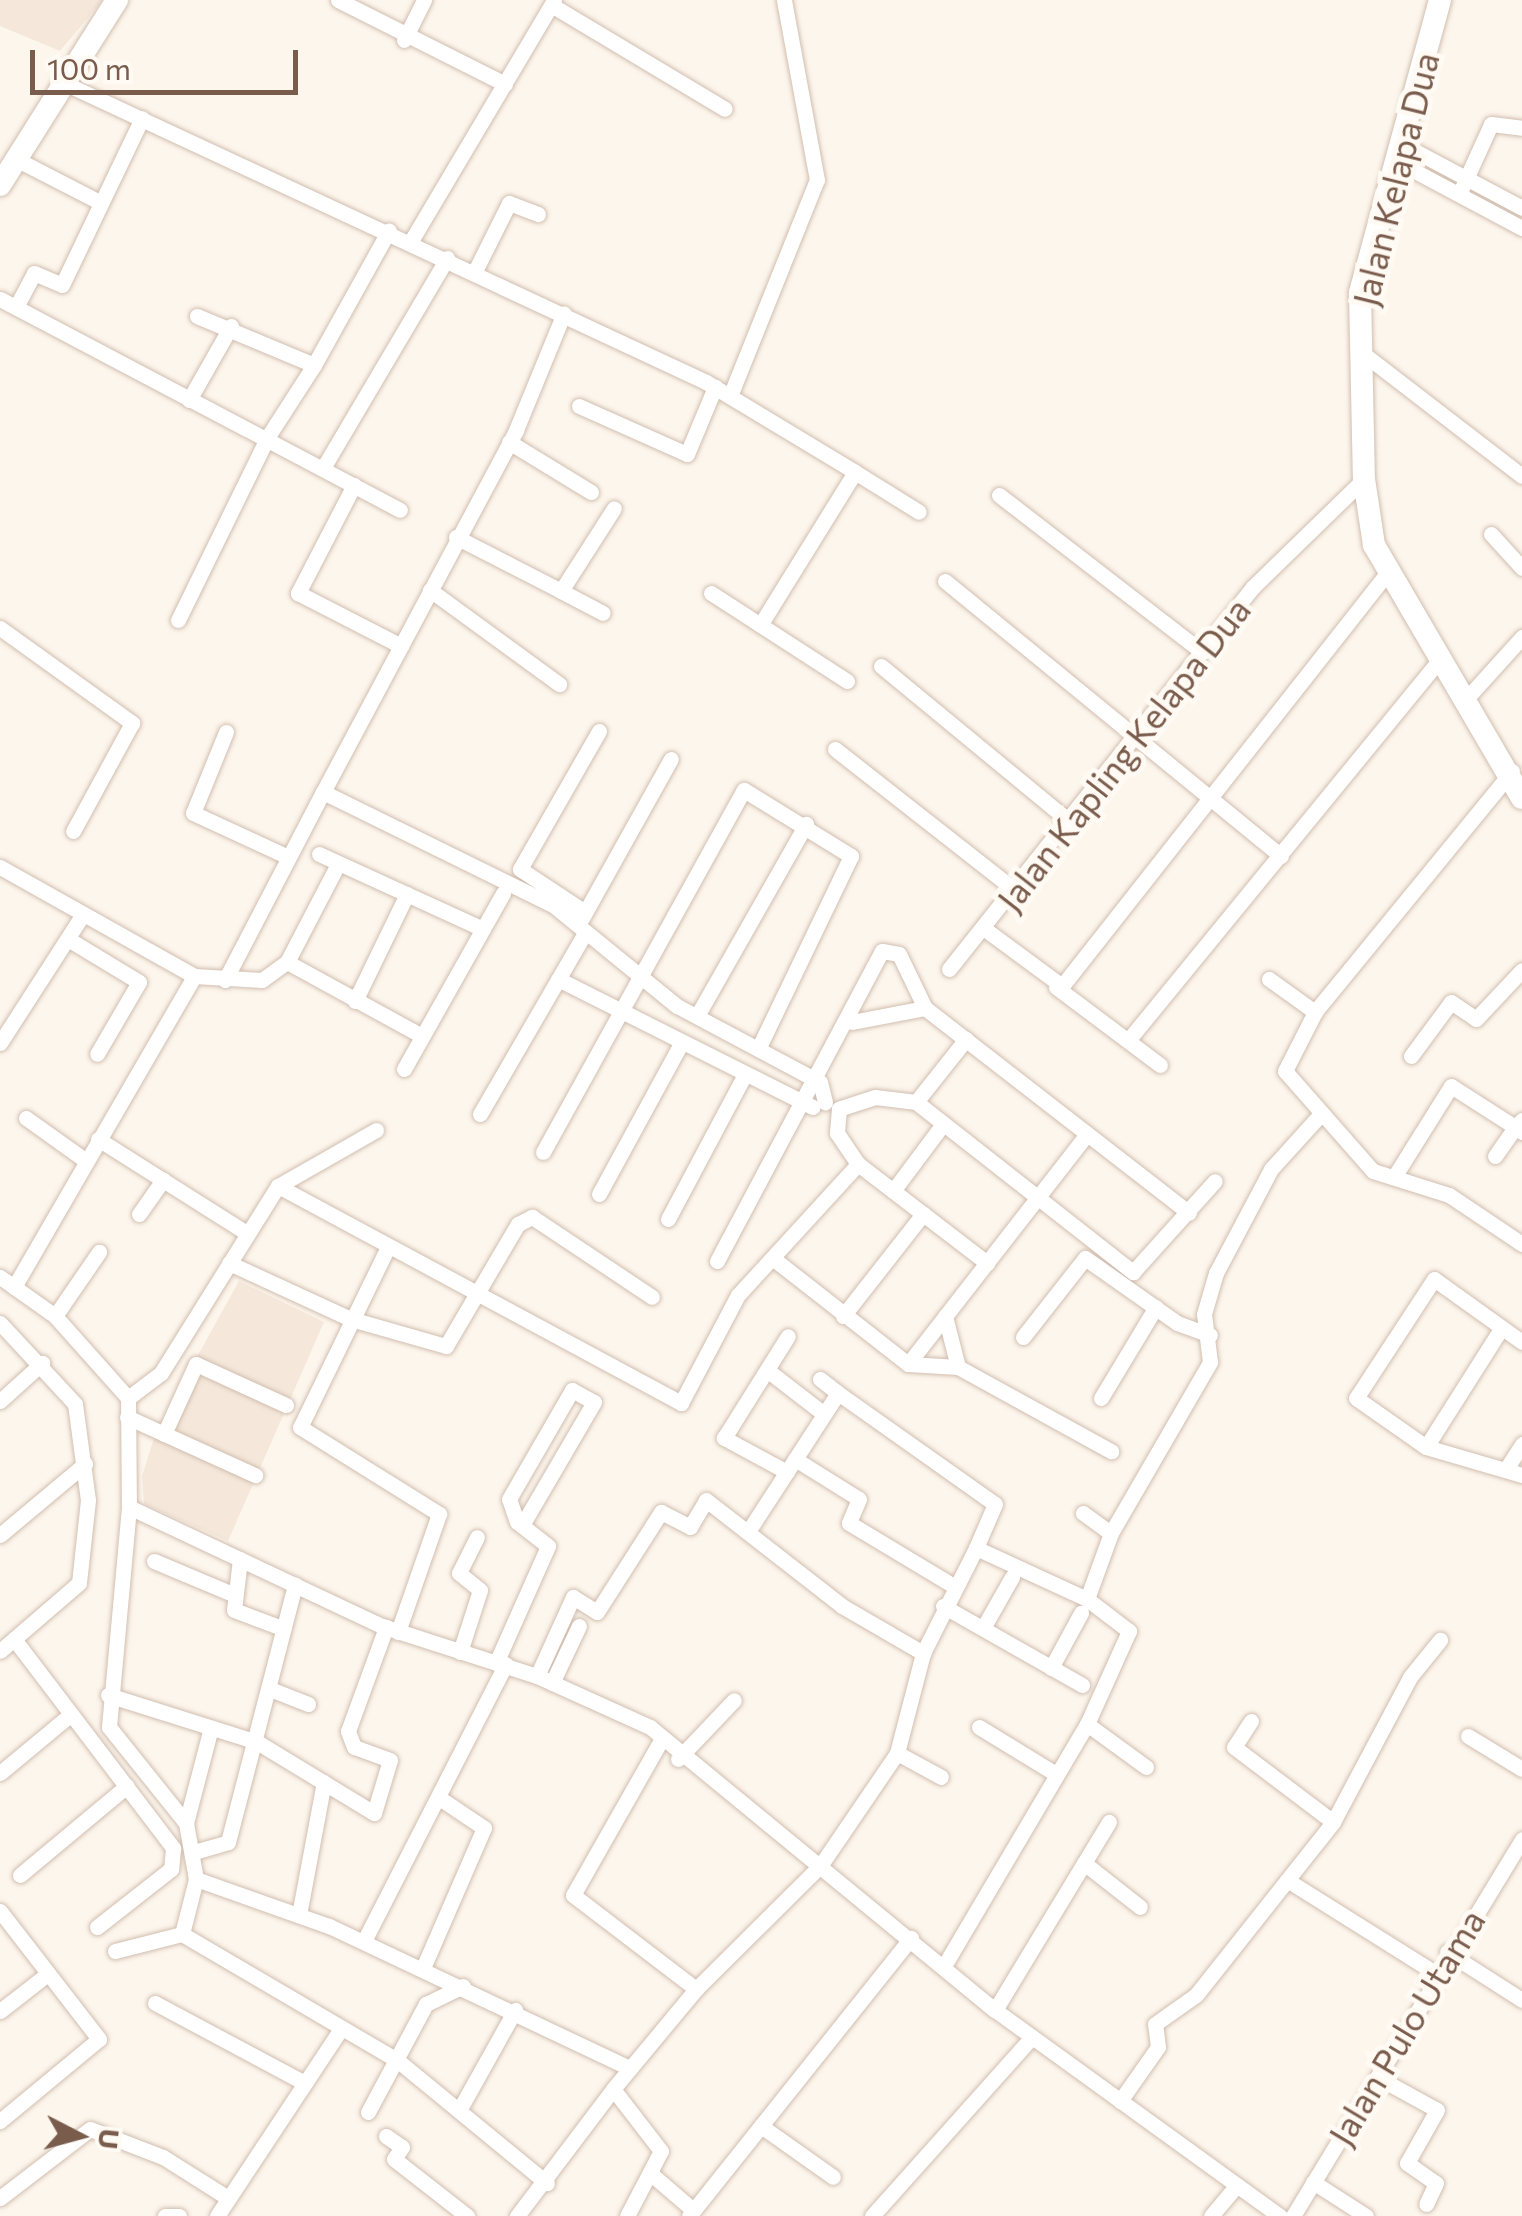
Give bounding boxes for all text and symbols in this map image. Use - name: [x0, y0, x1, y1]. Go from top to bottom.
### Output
- scale bar: [35, 30, 302, 92]
- street label: Jalan Kelapa Dua: [1343, 48, 1447, 310]
- text: 100 m: [47, 49, 131, 86]
- street label: Jalan Kapling Kelapa Dua: [988, 589, 1258, 919]
- street label: Jalan Pulo Utama: [1319, 1902, 1493, 2152]
- north arrow: [30, 2086, 130, 2186]
- text: U: [92, 2127, 128, 2151]

